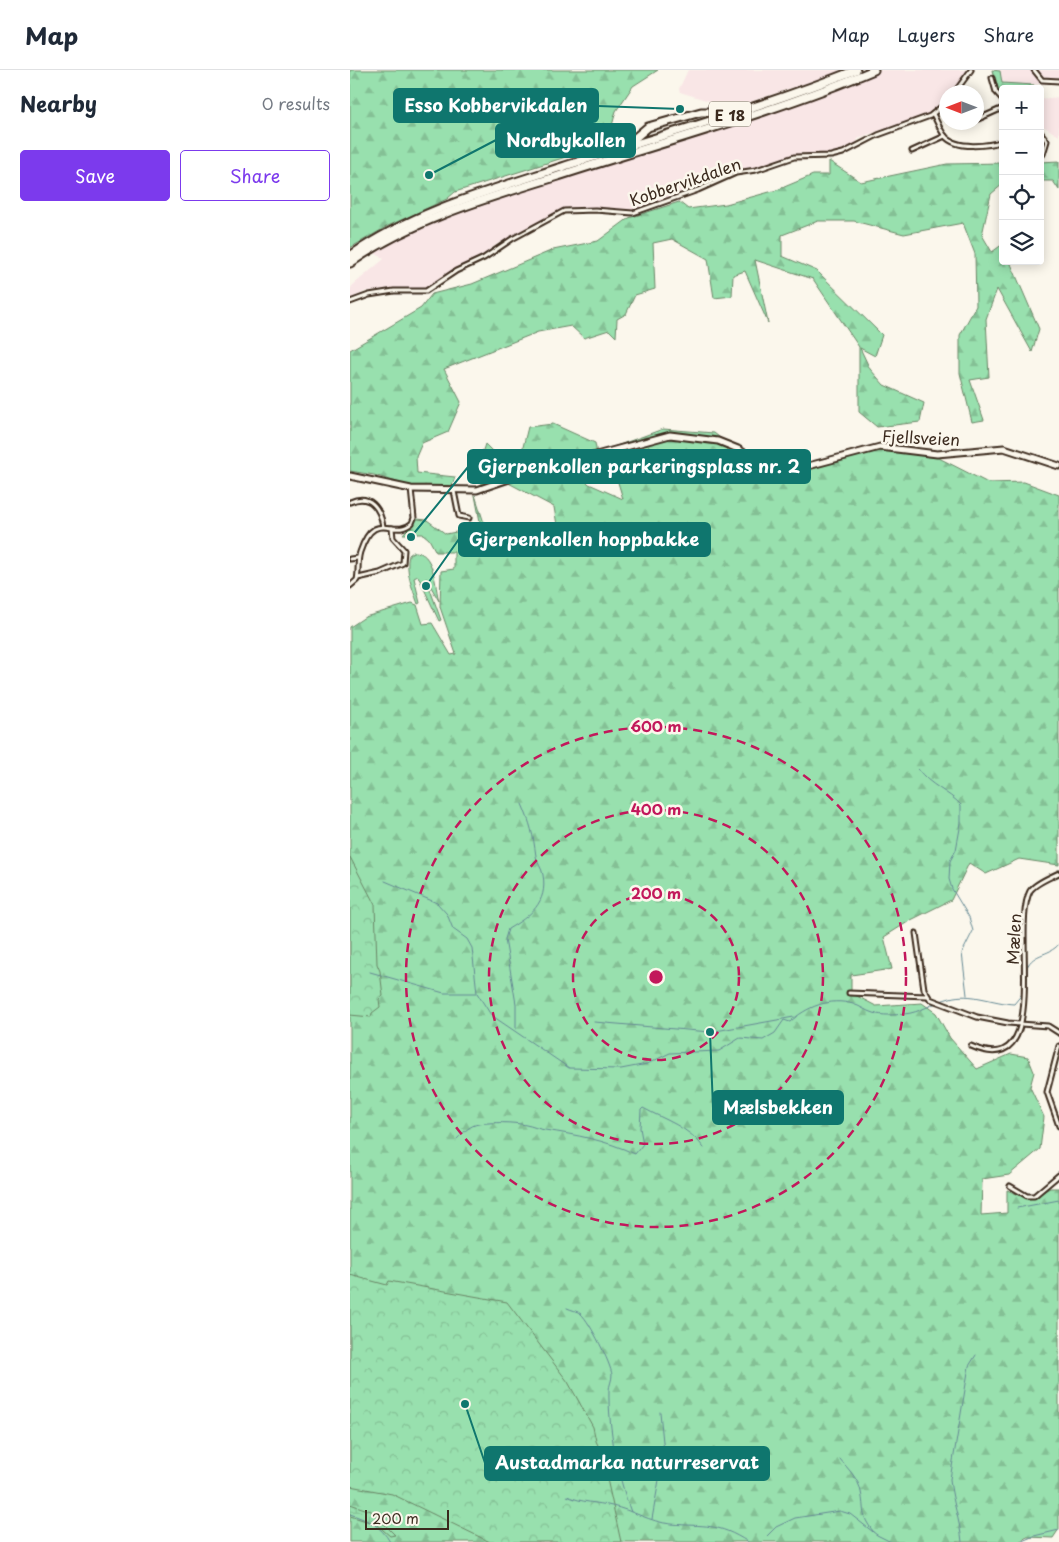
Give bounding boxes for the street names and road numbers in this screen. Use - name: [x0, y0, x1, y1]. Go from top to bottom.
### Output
- road number: E 18: [709, 102, 751, 126]
- street label: Kobbervikdalen: [626, 151, 744, 211]
- street label: Fjellsveien: [881, 423, 961, 451]
- street label: Mælen: [1000, 913, 1026, 965]

